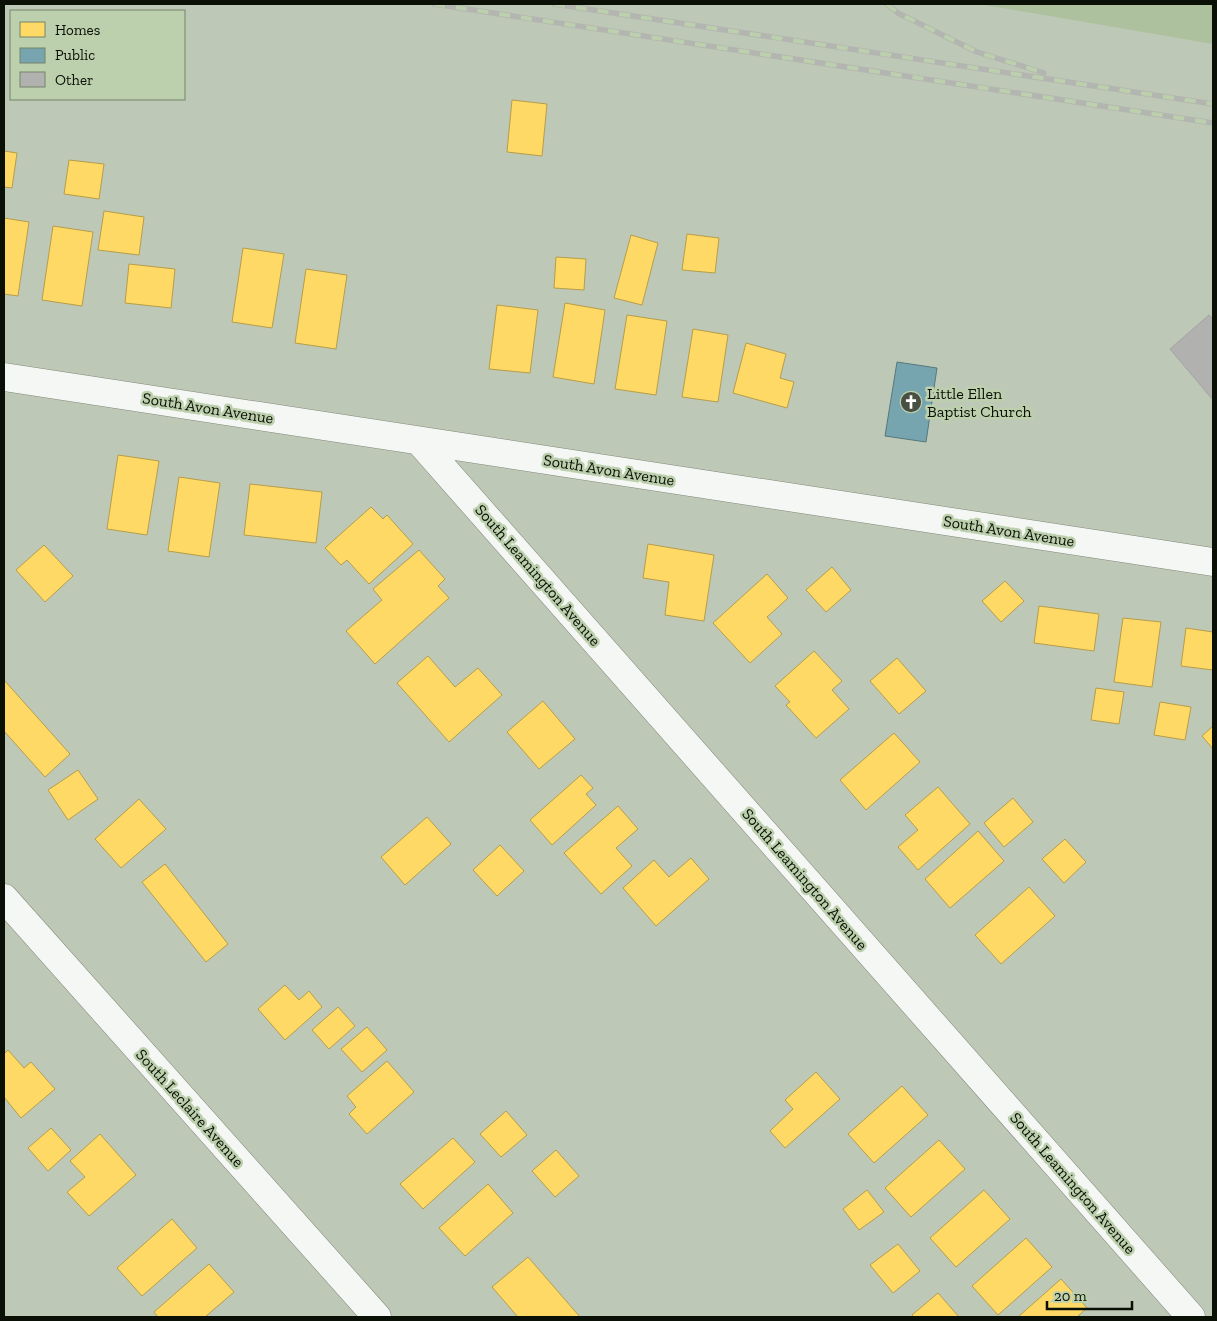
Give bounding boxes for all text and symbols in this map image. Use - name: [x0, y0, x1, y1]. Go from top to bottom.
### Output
- legend: [10, 10, 185, 100]
- text: Homes: [55, 21, 100, 39]
- text: Public: [55, 46, 95, 64]
- text: Other: [55, 71, 93, 89]
- place label: Little Ellen Baptist Church: [927, 384, 1032, 421]
- street label: South Avon Avenue: [141, 388, 275, 428]
- church icon: Little Ellen Baptist Church: [899, 390, 923, 414]
- street label: South Avon Avenue: [542, 450, 676, 490]
- street label: South Leamington Avenue: [471, 500, 605, 650]
- street label: South Avon Avenue: [942, 511, 1076, 551]
- street label: South Leamington Avenue: [738, 804, 872, 954]
- street label: South Leclaire Avenue: [132, 1045, 248, 1171]
- street label: South Leamington Avenue: [1006, 1108, 1140, 1258]
- scale bar: [1047, 1278, 1132, 1310]
- text: 20 m: [1054, 1287, 1087, 1305]

